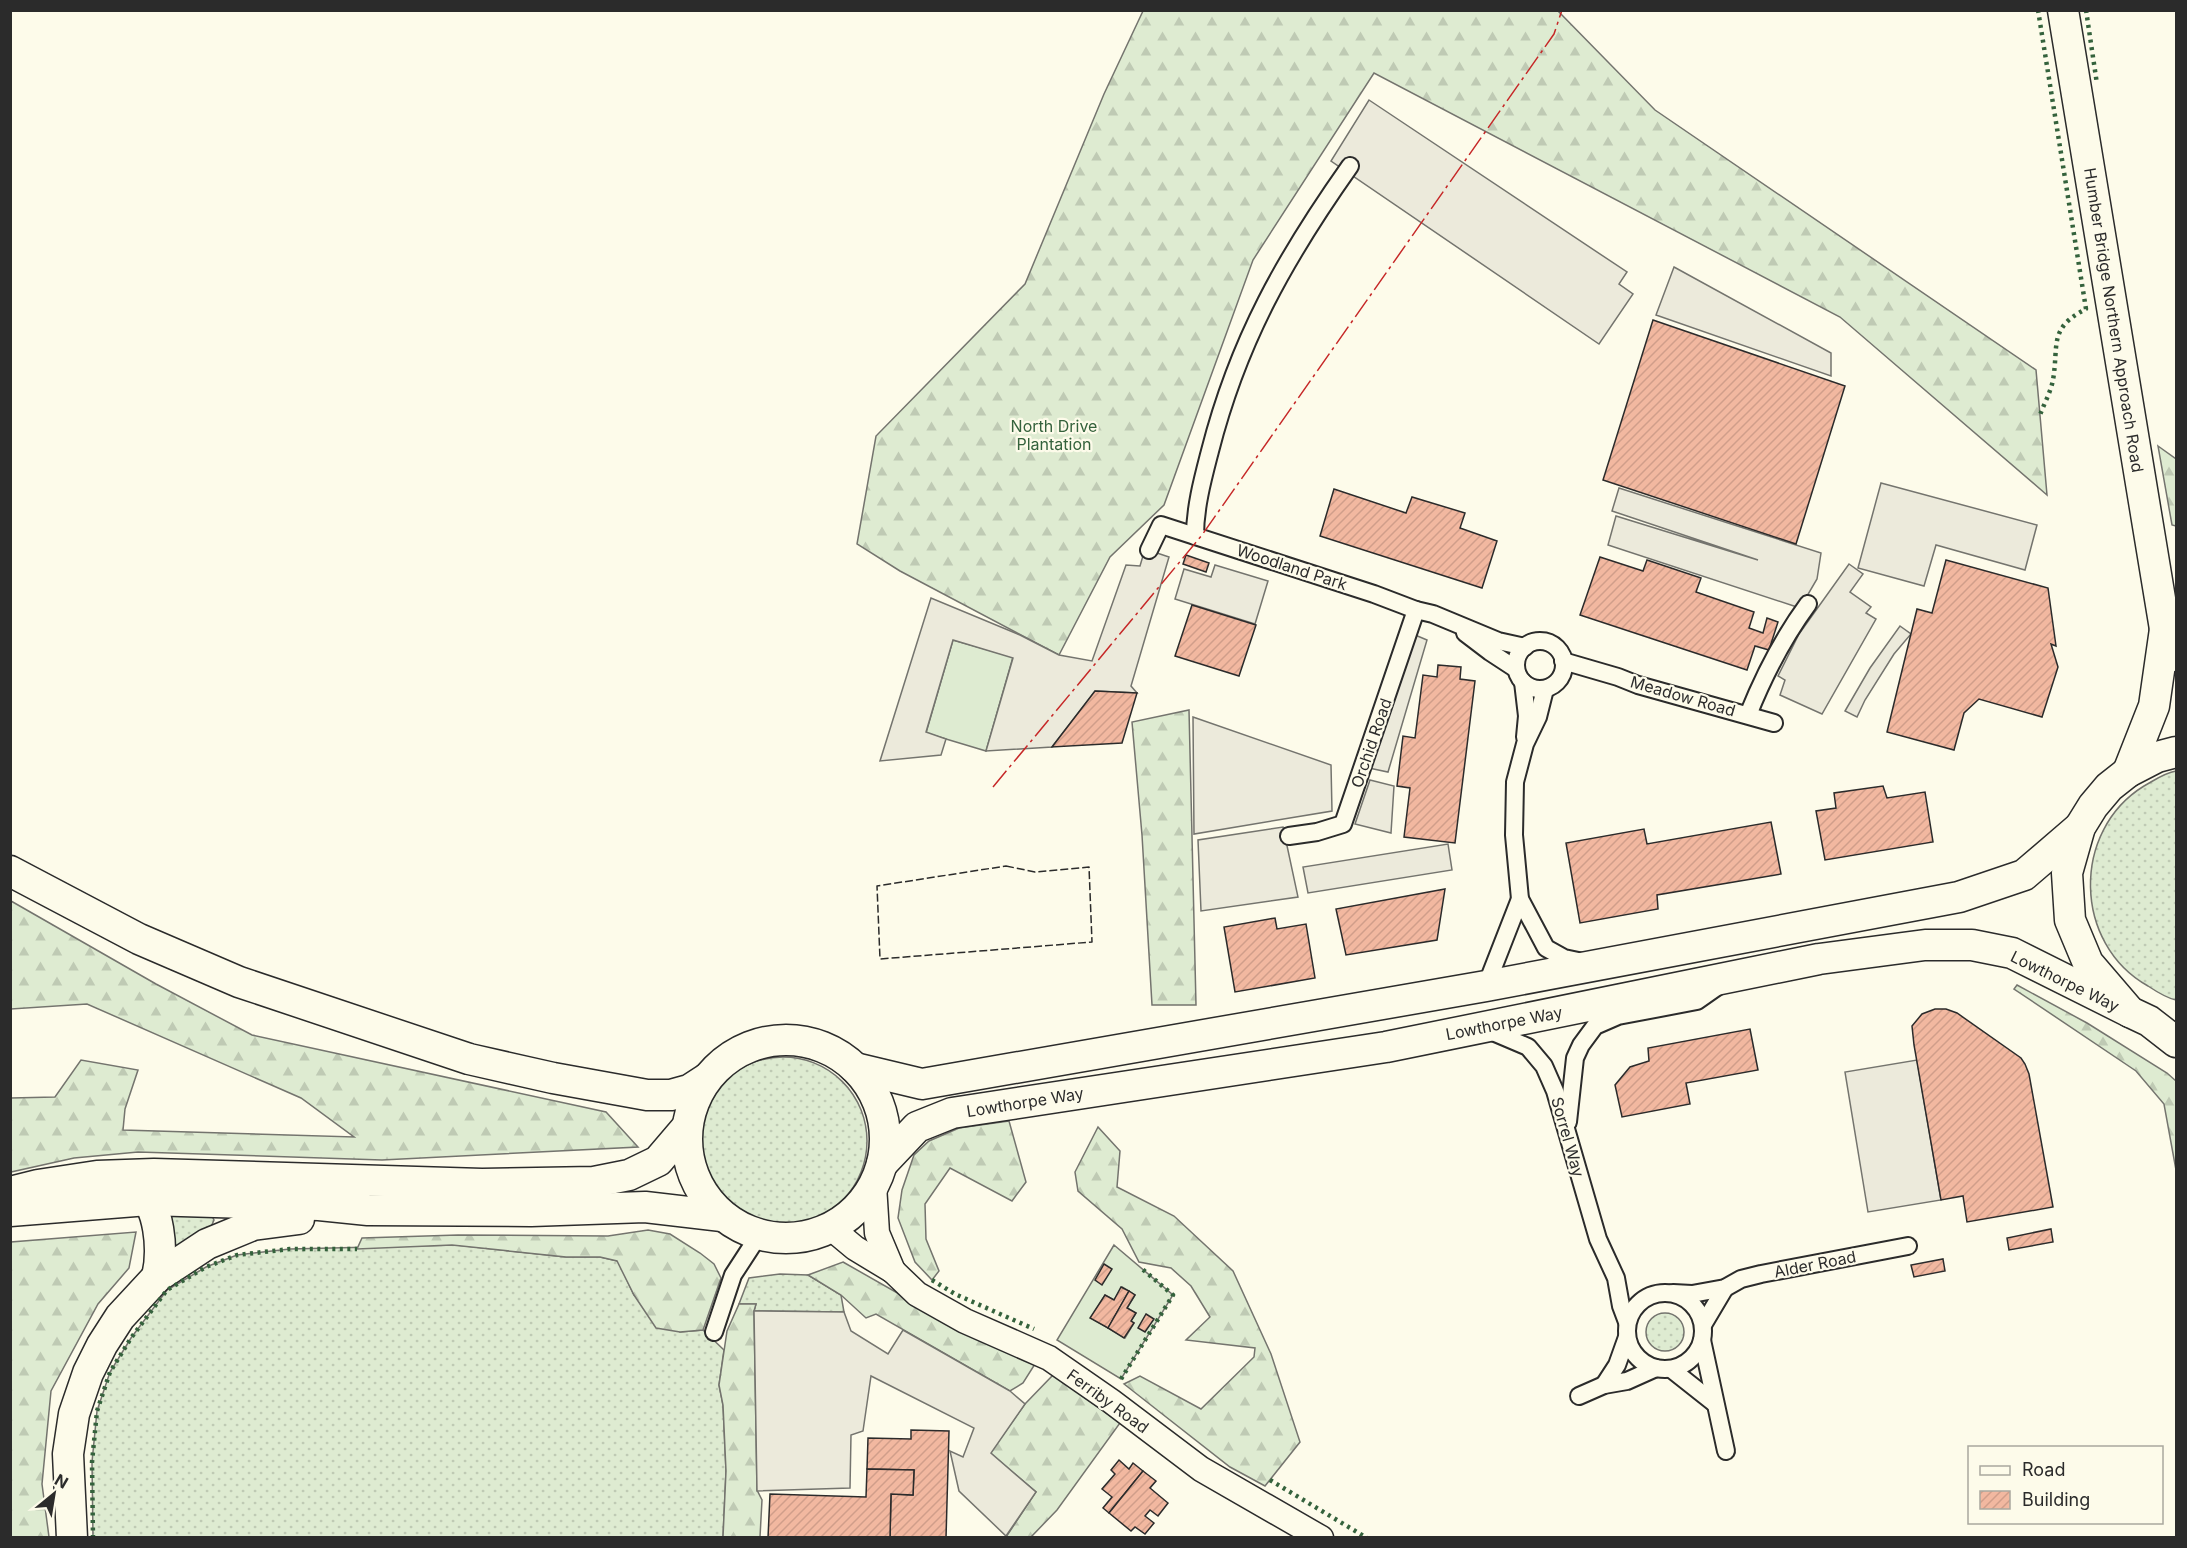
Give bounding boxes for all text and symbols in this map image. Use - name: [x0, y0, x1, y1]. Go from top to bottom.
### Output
- street label: Humber Bridge Northern Approach Road: [2080, 166, 2148, 474]
- park label: North Drive Plantation: [1011, 416, 1097, 454]
- street label: Woodland Park: [1234, 540, 1350, 594]
- street label: Meadow Road: [1628, 671, 1738, 721]
- street label: Orchid Road: [1346, 696, 1396, 790]
- street label: Lowthorpe Way: [2007, 946, 2123, 1016]
- street label: Lowthorpe Way: [1444, 1002, 1564, 1044]
- street label: Lowthorpe Way: [965, 1083, 1085, 1121]
- street label: Sorrel Way: [1547, 1095, 1589, 1179]
- street label: Alder Road: [1772, 1246, 1858, 1282]
- street label: Ferriby Road: [1063, 1365, 1153, 1437]
- legend: [1968, 1446, 2163, 1524]
- text: Road: [2022, 1459, 2065, 1480]
- north arrow: [24, 1464, 84, 1524]
- text: N: [51, 1469, 72, 1493]
- text: Building: [2022, 1489, 2090, 1510]

